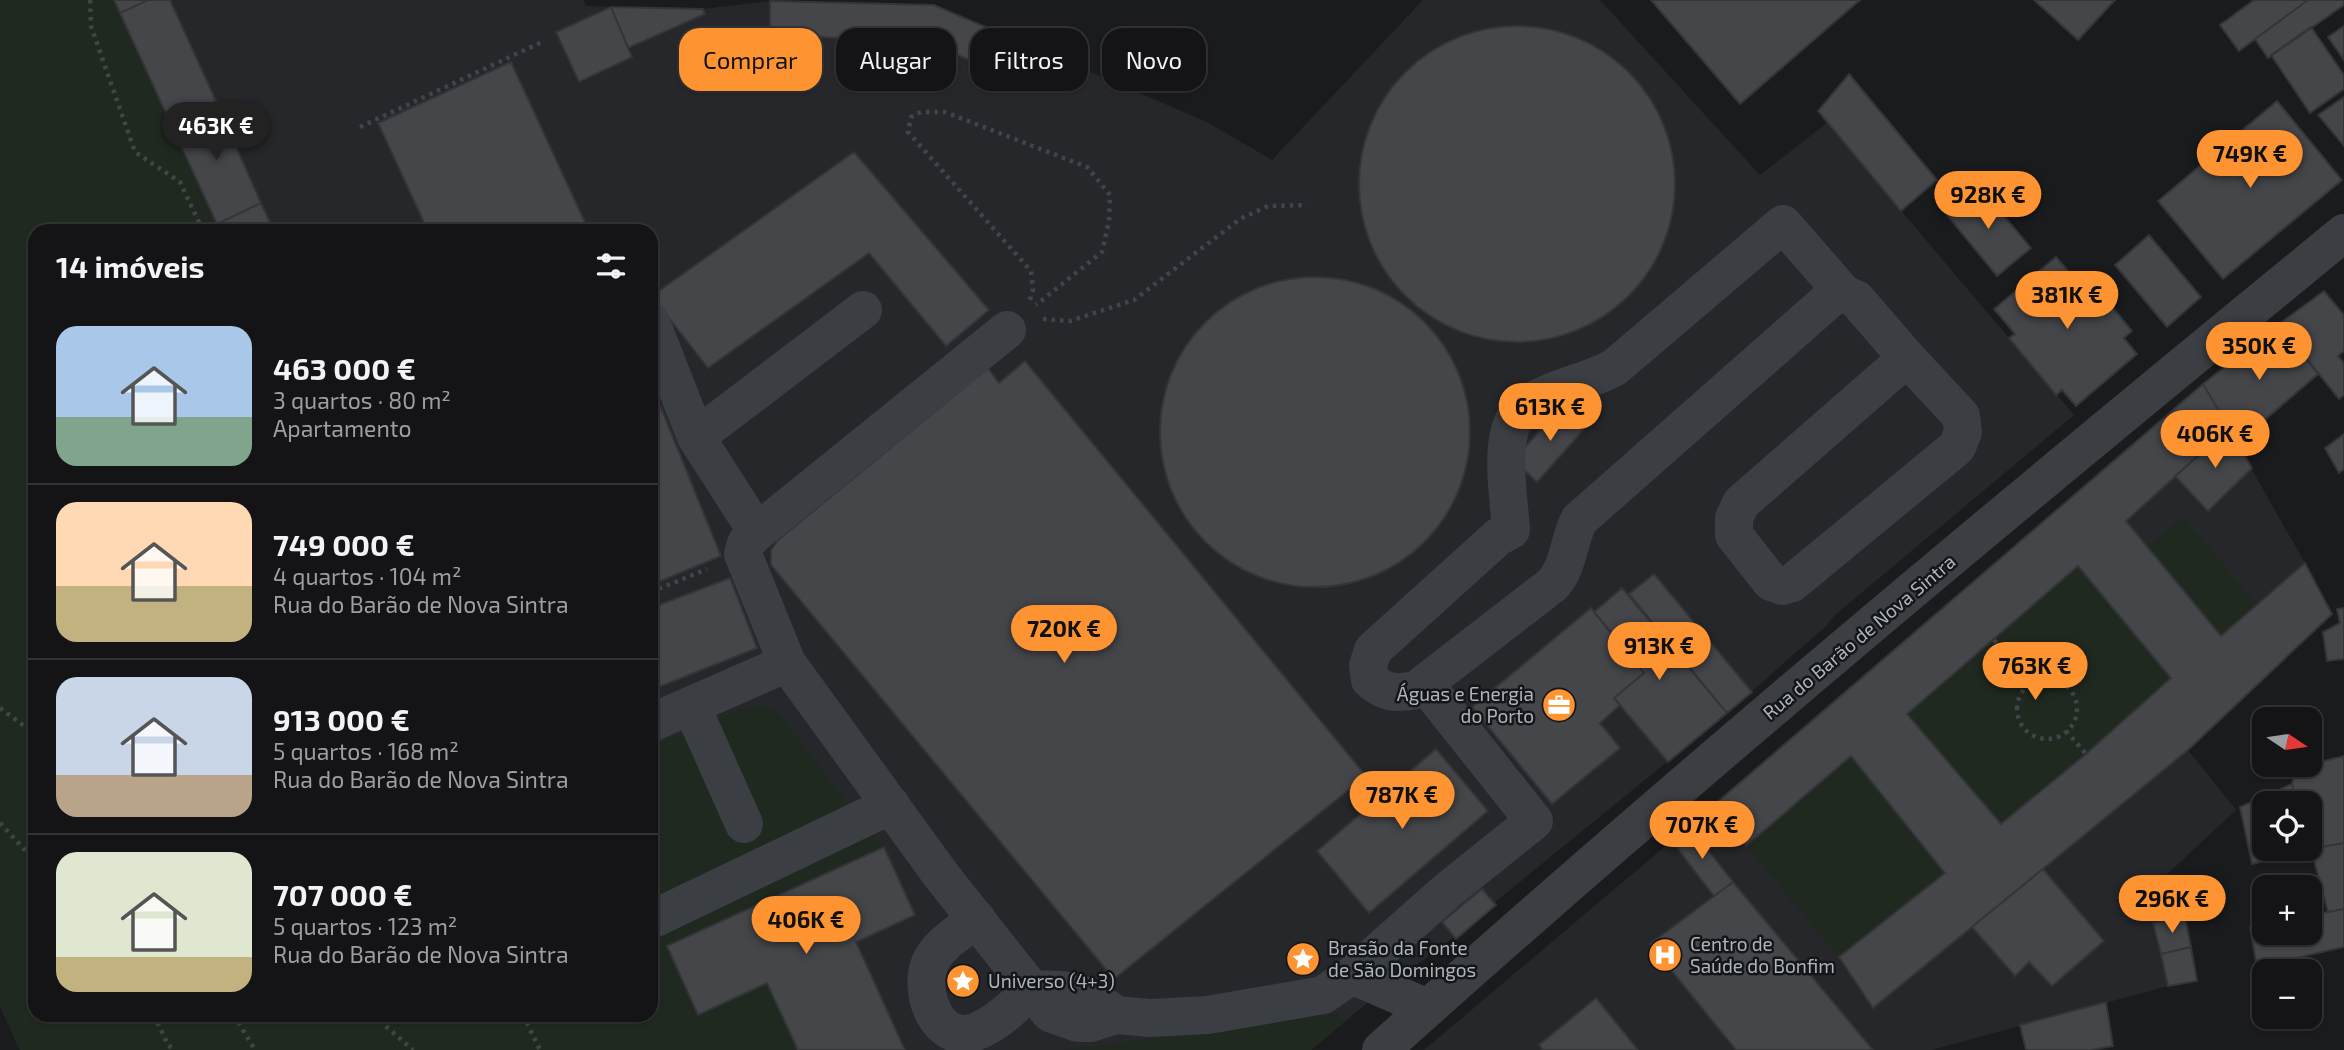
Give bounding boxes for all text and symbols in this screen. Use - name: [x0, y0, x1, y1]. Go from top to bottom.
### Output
- chip: Comprar: [679, 28, 822, 91]
- chip: Alugar: [836, 28, 956, 91]
- chip: Filtros: [970, 28, 1088, 91]
- chip: Novo: [1102, 28, 1206, 91]
- pin: 463K €: [159, 102, 273, 162]
- text: 463K €: [178, 111, 254, 139]
- pin: 749K €: [2193, 130, 2307, 190]
- text: 749K €: [2213, 139, 2287, 167]
- pin: 928K €: [1931, 172, 2045, 231]
- text: 928K €: [1950, 180, 2026, 208]
- icon: filters: [592, 247, 630, 285]
- text: 14 imóveis: [56, 248, 205, 284]
- pin: 381K €: [2010, 272, 2124, 331]
- text: 381K €: [2031, 280, 2103, 308]
- pin: 350K €: [2202, 322, 2316, 382]
- text: 350K €: [2222, 331, 2296, 359]
- text: 463 000 €: [273, 350, 416, 386]
- icon: home: [112, 354, 196, 438]
- pin: 613K €: [1493, 384, 1607, 443]
- text: 3 quartos · 80 m²: [273, 386, 451, 414]
- text: 613K €: [1515, 392, 1585, 420]
- pin: 406K €: [2158, 410, 2272, 470]
- text: Apartamento: [273, 414, 412, 442]
- text: 406K €: [2177, 419, 2253, 447]
- text: 749 000 €: [273, 526, 415, 562]
- icon: home: [112, 530, 196, 614]
- street label: Rua do Barão de Nova Sintra: [1758, 549, 1960, 724]
- text: 4 quartos · 104 m²: [273, 562, 462, 590]
- text: Rua do Barão de Nova Sintra: [273, 590, 569, 618]
- pin: 720K €: [1007, 606, 1121, 665]
- text: 720K €: [1027, 614, 1101, 642]
- pin: 913K €: [1602, 622, 1716, 682]
- text: 913K €: [1624, 631, 1694, 659]
- pin: 763K €: [1978, 642, 2092, 702]
- text: 763K €: [1999, 651, 2071, 679]
- place label: Águas e Energia do Porto: [1397, 682, 1534, 727]
- office icon: Águas e Energia do Porto: [1540, 686, 1578, 724]
- text: 913 000 €: [273, 701, 410, 737]
- icon: home: [112, 705, 196, 789]
- north arrow: [2252, 707, 2322, 777]
- map controls: [2252, 707, 2322, 1029]
- text: 5 quartos · 168 m²: [273, 737, 459, 765]
- text: Rua do Barão de Nova Sintra: [273, 765, 569, 793]
- pin: 787K €: [1345, 772, 1459, 831]
- text: 787K €: [1366, 780, 1438, 808]
- button: locate: [2252, 791, 2322, 861]
- pin: 707K €: [1645, 802, 1759, 861]
- text: 707K €: [1666, 810, 1738, 838]
- button: +: [2252, 875, 2322, 945]
- text: 707 000 €: [273, 876, 413, 912]
- pin: 296K €: [2115, 876, 2229, 935]
- icon: home: [112, 880, 196, 964]
- text: 296K €: [2135, 884, 2209, 912]
- pin: 406K €: [749, 897, 863, 956]
- text: 406K €: [768, 905, 844, 933]
- text: 5 quartos · 123 m²: [273, 912, 457, 940]
- place label: Centro de Saúde do Bonfim: [1690, 932, 1835, 977]
- place label: Brasão da Fonte de São Domingos: [1328, 936, 1476, 981]
- hospital icon: Centro de Saúde do Bonfim: [1646, 936, 1684, 974]
- text: Rua do Barão de Nova Sintra: [273, 940, 569, 968]
- place icon: Brasão da Fonte de São Domingos: [1284, 940, 1322, 978]
- button: −: [2252, 959, 2322, 1029]
- place icon: Universo (4+3): [944, 962, 982, 1000]
- place label: Universo (4+3): [988, 969, 1115, 992]

